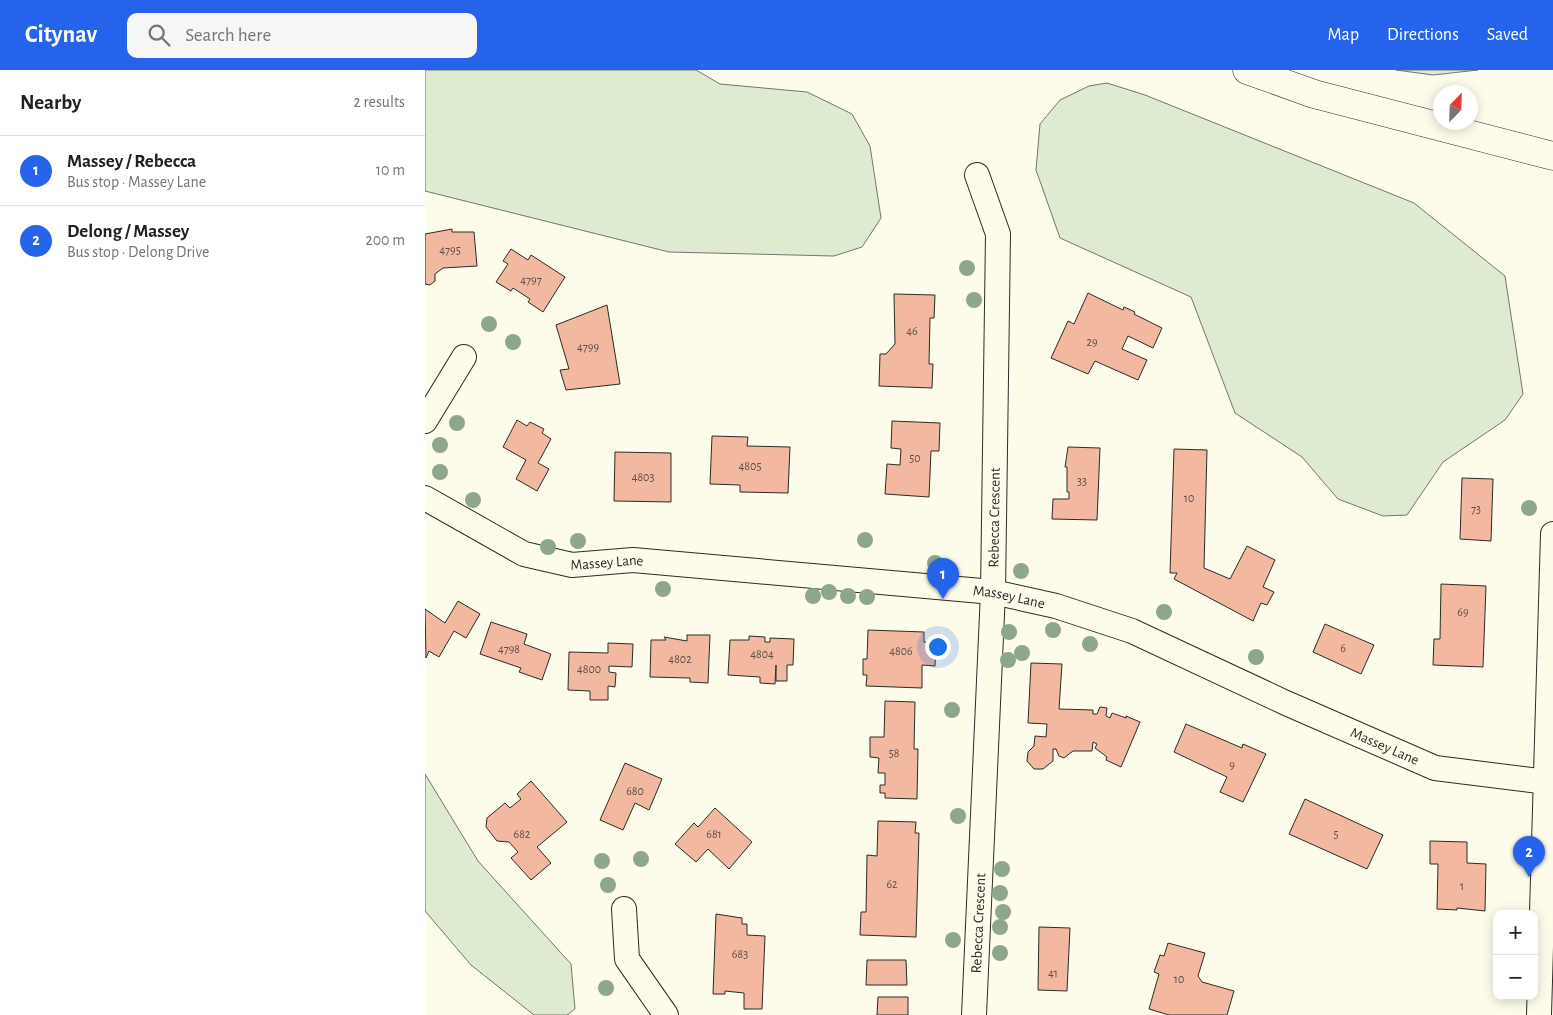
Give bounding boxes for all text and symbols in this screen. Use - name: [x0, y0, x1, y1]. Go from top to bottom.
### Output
- search box: [127, 13, 477, 58]
- icon: search: [145, 21, 173, 49]
- text: Citynav: [25, 23, 97, 47]
- text: Search here: [185, 26, 271, 45]
- text: Map: [1328, 26, 1359, 44]
- text: Directions: [1387, 26, 1459, 44]
- text: Saved: [1487, 26, 1528, 44]
- north arrow: [1433, 85, 1478, 130]
- text: Nearby: [20, 92, 81, 113]
- text: 2 results: [353, 94, 405, 110]
- text: Massey / Rebecca: [67, 152, 196, 171]
- text: 1: [33, 162, 39, 178]
- text: 10 m: [376, 162, 405, 178]
- text: Bus stop · Massey Lane: [67, 174, 206, 190]
- text: Delong / Massey: [67, 222, 189, 241]
- text: 2: [32, 232, 40, 248]
- text: 200 m: [365, 232, 405, 248]
- text: Bus stop · Delong Drive: [67, 244, 209, 260]
- house number: 4795: [439, 244, 461, 256]
- house number: 4797: [520, 274, 542, 286]
- house number: 46: [906, 325, 918, 337]
- house number: 29: [1086, 336, 1098, 348]
- house number: 4799: [577, 341, 599, 353]
- house number: 50: [909, 452, 921, 464]
- house number: 4805: [739, 460, 761, 472]
- street label: Rebecca Crescent: [986, 467, 1002, 568]
- house number: 4803: [632, 471, 654, 483]
- house number: 33: [1077, 475, 1087, 487]
- house number: 10: [1184, 492, 1194, 504]
- house number: 73: [1471, 503, 1481, 515]
- street label: Massey Lane: [570, 552, 644, 573]
- pin: 1: [927, 558, 959, 599]
- street label: Massey Lane: [972, 583, 1046, 611]
- house number: 69: [1457, 606, 1469, 618]
- your location: [925, 634, 951, 660]
- house number: 6: [1340, 642, 1346, 654]
- house number: 4798: [498, 643, 520, 655]
- house number: 4806: [889, 645, 913, 657]
- house number: 4804: [750, 648, 774, 660]
- house number: 4802: [668, 653, 692, 665]
- house number: 4800: [577, 663, 601, 675]
- street label: Massey Lane: [1348, 725, 1421, 768]
- house number: 58: [889, 747, 900, 759]
- house number: 9: [1229, 759, 1235, 771]
- house number: 680: [626, 785, 644, 797]
- house number: 682: [514, 828, 531, 840]
- house number: 681: [706, 828, 722, 840]
- house number: 5: [1333, 828, 1339, 840]
- pin: 2: [1513, 836, 1545, 877]
- street label: Rebecca Crescent: [968, 872, 988, 974]
- house number: 62: [886, 878, 898, 890]
- house number: 1: [1460, 880, 1464, 892]
- map controls: [1493, 910, 1538, 1000]
- button: +: [1493, 910, 1538, 955]
- house number: 683: [732, 948, 748, 960]
- button: −: [1493, 955, 1538, 1000]
- house number: 41: [1048, 967, 1058, 979]
- house number: 10: [1174, 973, 1184, 985]

